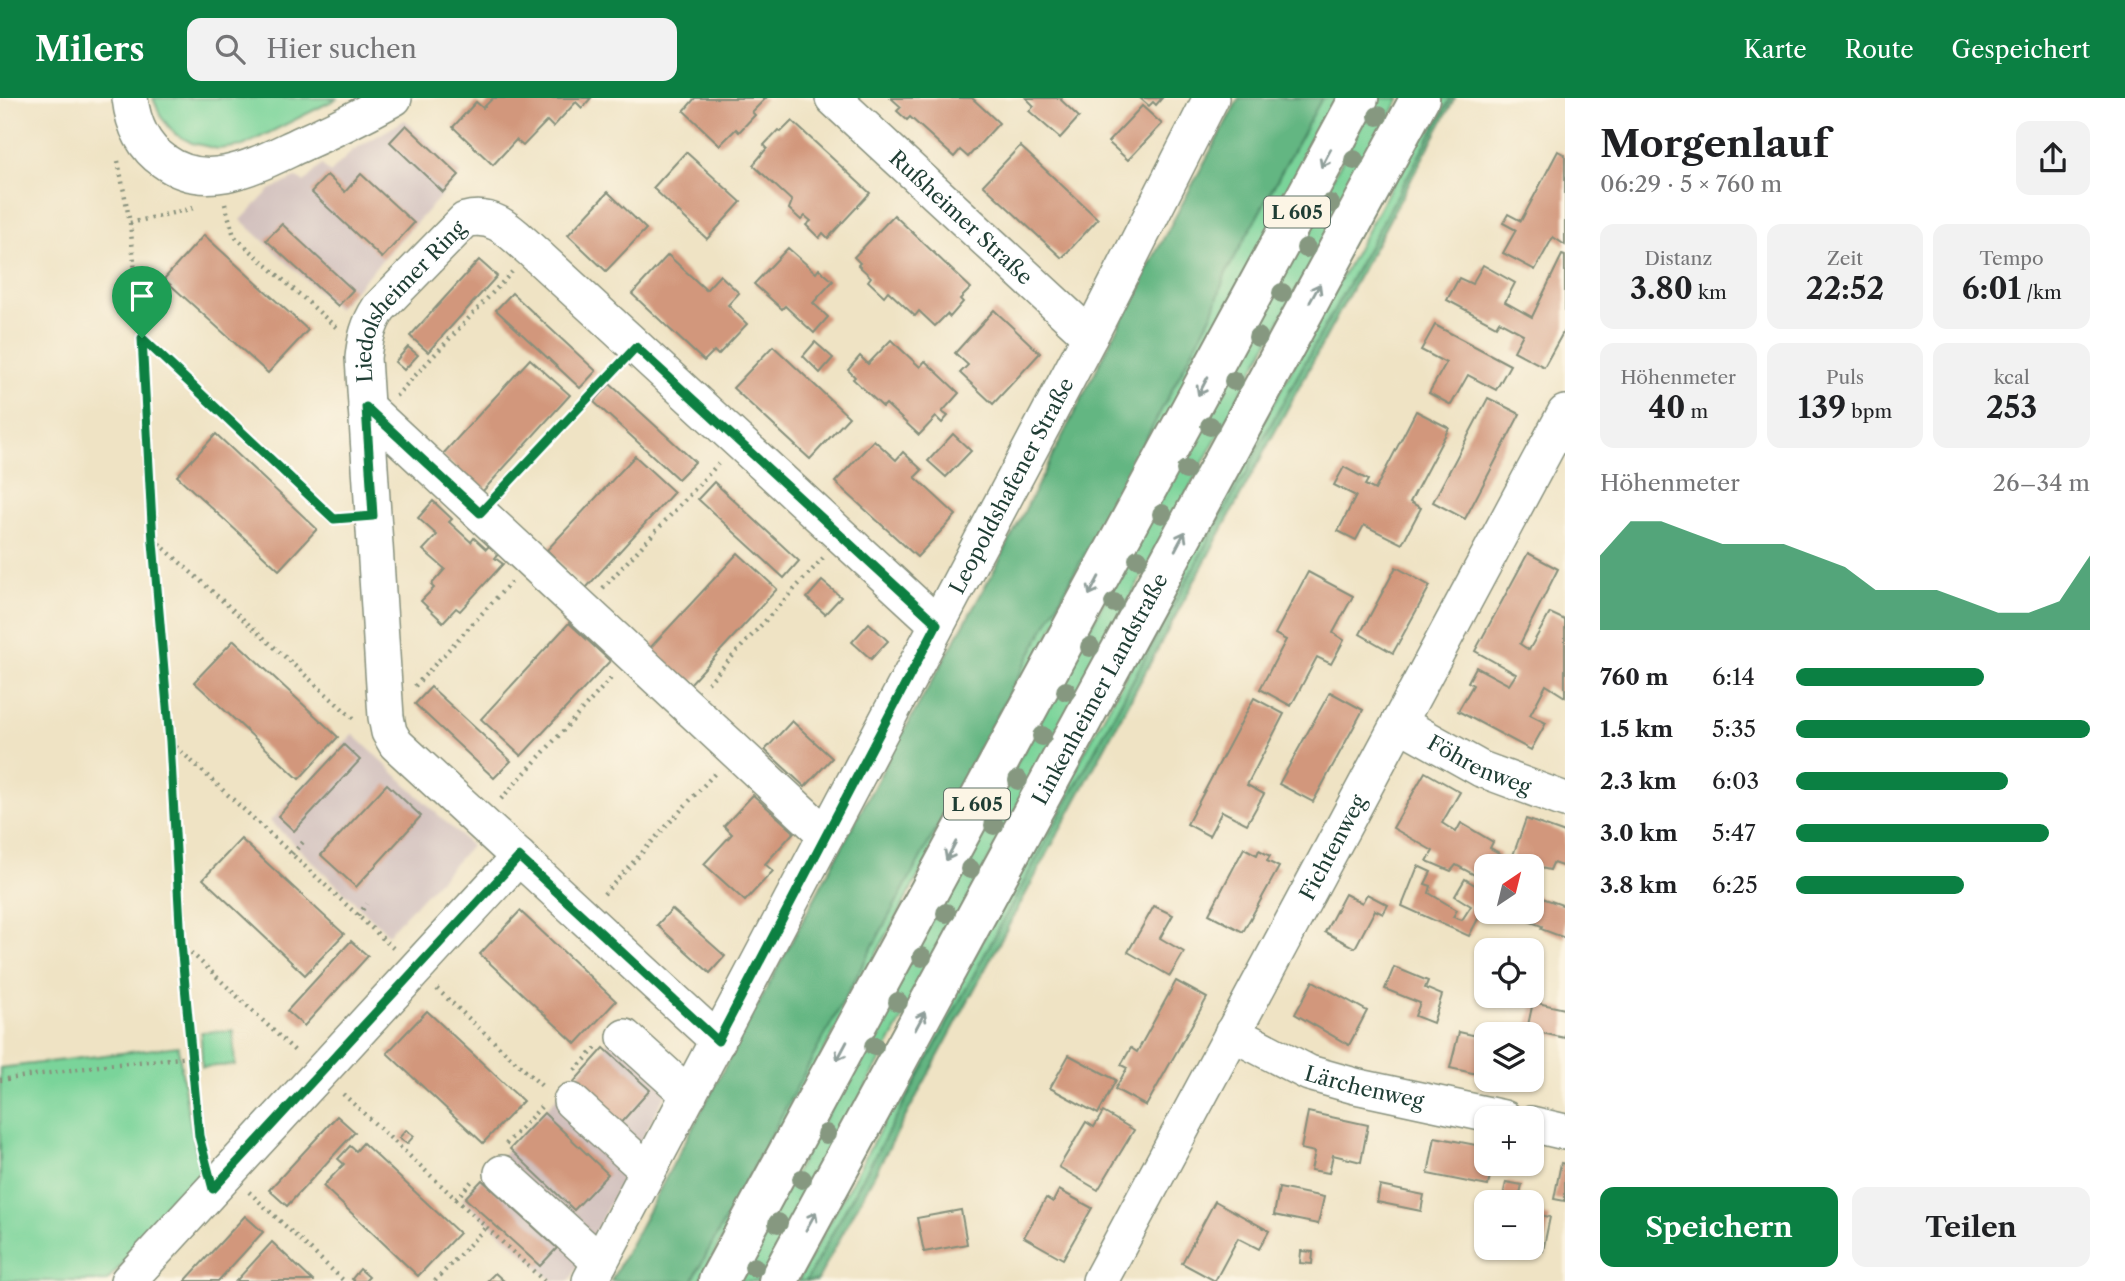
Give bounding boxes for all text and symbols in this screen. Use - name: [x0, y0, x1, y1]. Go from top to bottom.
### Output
- search box: [187, 18, 677, 81]
- text: Milers: [35, 29, 145, 70]
- icon: search: [211, 30, 249, 68]
- text: Hier suchen: [267, 33, 417, 65]
- text: Karte: [1743, 35, 1807, 64]
- text: Route: [1845, 35, 1914, 64]
- text: Gespeichert: [1952, 35, 2090, 64]
- text: Morgenlauf: [1600, 120, 1829, 167]
- button: share: [2016, 121, 2090, 195]
- street label: Rußheimer Straße: [885, 145, 1038, 289]
- one-way arrow: [1319, 147, 1332, 168]
- text: 06:29 · 5 × 760 m: [1600, 170, 1782, 198]
- road number: L 605: [1264, 196, 1330, 228]
- street label: Liedolsheimer Ring: [350, 214, 471, 384]
- text: Distanz: [1644, 247, 1712, 270]
- text: Zeit: [1827, 247, 1863, 270]
- text: Tempo: [1980, 247, 2044, 270]
- pin: [112, 266, 172, 338]
- text: 3.80: [1630, 270, 1693, 307]
- text: 22:52: [1806, 270, 1884, 307]
- text: 6:01: [1962, 270, 2021, 307]
- icon: arrive: [123, 277, 161, 315]
- text: km: [1693, 281, 1727, 304]
- text: /km: [2021, 281, 2062, 304]
- one-way arrow: [1309, 283, 1322, 304]
- text: Höhenmeter: [1621, 366, 1736, 389]
- text: Puls: [1826, 366, 1864, 389]
- text: kcal: [1994, 366, 2030, 389]
- street label: Leopoldshafener Straße: [944, 373, 1078, 598]
- one-way arrow: [1195, 375, 1209, 396]
- text: 40: [1649, 389, 1685, 426]
- text: 139: [1798, 389, 1846, 426]
- text: 253: [1986, 389, 2037, 426]
- text: m: [1685, 400, 1708, 423]
- text: bpm: [1846, 400, 1892, 423]
- text: Höhenmeter: [1600, 469, 1740, 497]
- text: 26–34 m: [1993, 469, 2090, 497]
- one-way arrow: [1174, 531, 1187, 552]
- street label: Linkenheimer Landstraße: [1027, 568, 1172, 809]
- one-way arrow: [1087, 575, 1100, 596]
- text: 760 m: [1600, 663, 1669, 691]
- text: 6:14: [1712, 663, 1755, 691]
- text: 1.5 km: [1600, 715, 1673, 743]
- text: 5:35: [1712, 715, 1756, 743]
- street label: Föhrenweg: [1424, 729, 1536, 799]
- text: 2.3 km: [1600, 767, 1677, 795]
- text: 6:03: [1712, 767, 1759, 795]
- road number: L 605: [944, 789, 1010, 820]
- street label: Fichtenweg: [1294, 790, 1371, 904]
- text: 3.0 km: [1600, 819, 1678, 847]
- text: 5:47: [1712, 819, 1756, 847]
- one-way arrow: [944, 840, 957, 861]
- north arrow: [1474, 854, 1544, 924]
- map controls: [1474, 854, 1544, 1260]
- text: 3.8 km: [1600, 871, 1677, 899]
- text: 6:25: [1712, 871, 1758, 899]
- button: locate: [1474, 938, 1544, 1008]
- one-way arrow: [914, 1011, 927, 1032]
- button: layers: [1474, 1022, 1544, 1092]
- one-way arrow: [835, 1040, 849, 1061]
- street label: Lärchenweg: [1302, 1060, 1427, 1113]
- button: +: [1474, 1106, 1544, 1176]
- button: Speichern: [1600, 1187, 1838, 1267]
- button: Teilen: [1852, 1187, 2090, 1267]
- button: −: [1474, 1190, 1544, 1260]
- one-way arrow: [805, 1211, 818, 1232]

